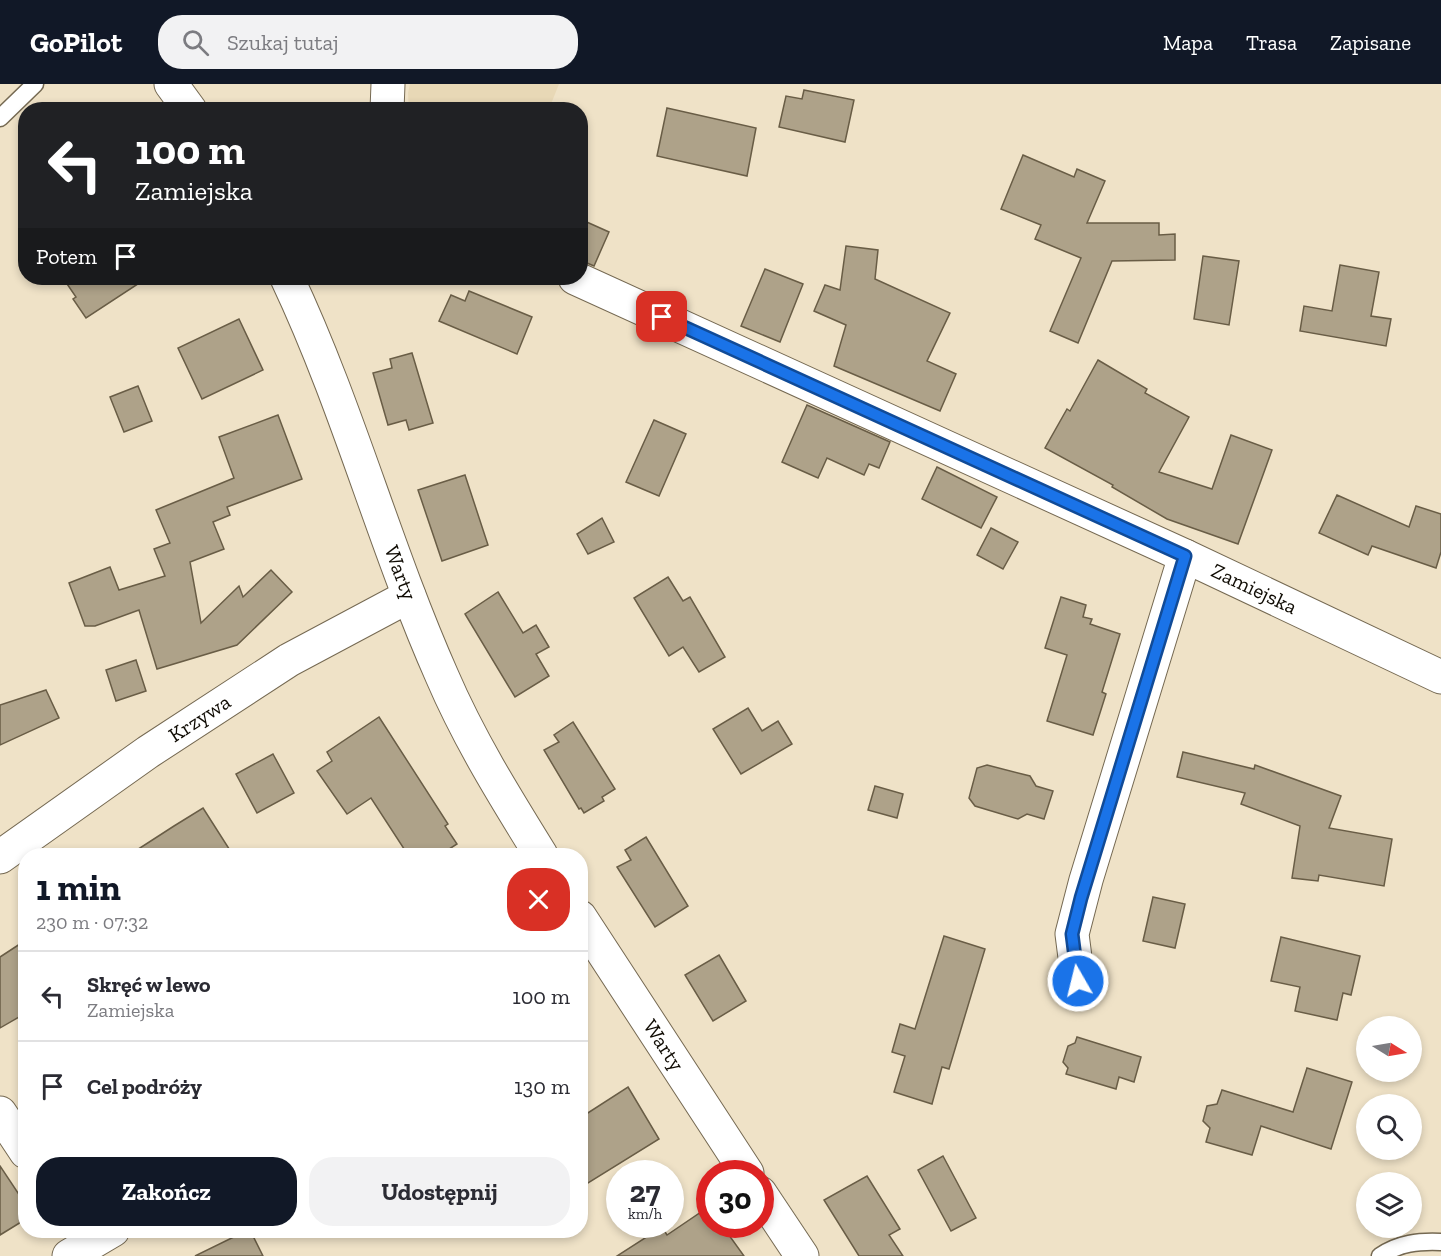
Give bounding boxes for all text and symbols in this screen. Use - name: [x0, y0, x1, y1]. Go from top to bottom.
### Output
- search box: [158, 15, 578, 69]
- text: GoPilot: [30, 26, 122, 59]
- icon: search: [179, 26, 212, 59]
- text: Szukaj tutaj: [227, 29, 339, 56]
- text: Mapa: [1163, 30, 1213, 55]
- text: Trasa: [1246, 30, 1297, 55]
- text: Zapisane: [1330, 30, 1411, 55]
- text: 100 m: [135, 124, 245, 175]
- icon: left: [36, 126, 114, 204]
- text: Zamiejska: [135, 175, 253, 207]
- icon: arrive: [109, 240, 142, 273]
- text: Potem: [36, 243, 97, 270]
- pin: [636, 291, 687, 342]
- icon: arrive: [645, 300, 678, 333]
- street label: Warty: [379, 542, 423, 604]
- street label: Zamiejska: [1208, 557, 1301, 619]
- street label: Krzywa: [164, 689, 235, 747]
- text: 1 min: [36, 866, 121, 909]
- button: close: [507, 868, 570, 931]
- text: 230 m · 07:32: [36, 910, 148, 934]
- position arrow: [1046, 949, 1110, 1013]
- text: Skręć w lewo: [87, 971, 211, 998]
- icon: left: [36, 980, 69, 1013]
- text: 100 m: [512, 983, 570, 1010]
- text: Zamiejska: [87, 998, 174, 1022]
- street label: Warty: [638, 1014, 690, 1075]
- north arrow: [1356, 1016, 1422, 1082]
- map controls: [1356, 1016, 1422, 1238]
- icon: arrive: [36, 1070, 69, 1103]
- text: Cel podróży: [87, 1073, 202, 1100]
- text: 130 m: [514, 1073, 570, 1100]
- button: search: [1356, 1094, 1422, 1160]
- button: Zakończ: [36, 1157, 297, 1226]
- button: Udostępnij: [309, 1157, 570, 1226]
- speed limit sign: 30: [696, 1160, 774, 1238]
- button: layers: [1356, 1172, 1422, 1238]
- text: 27: [630, 1174, 660, 1210]
- text: km/h: [628, 1205, 662, 1223]

